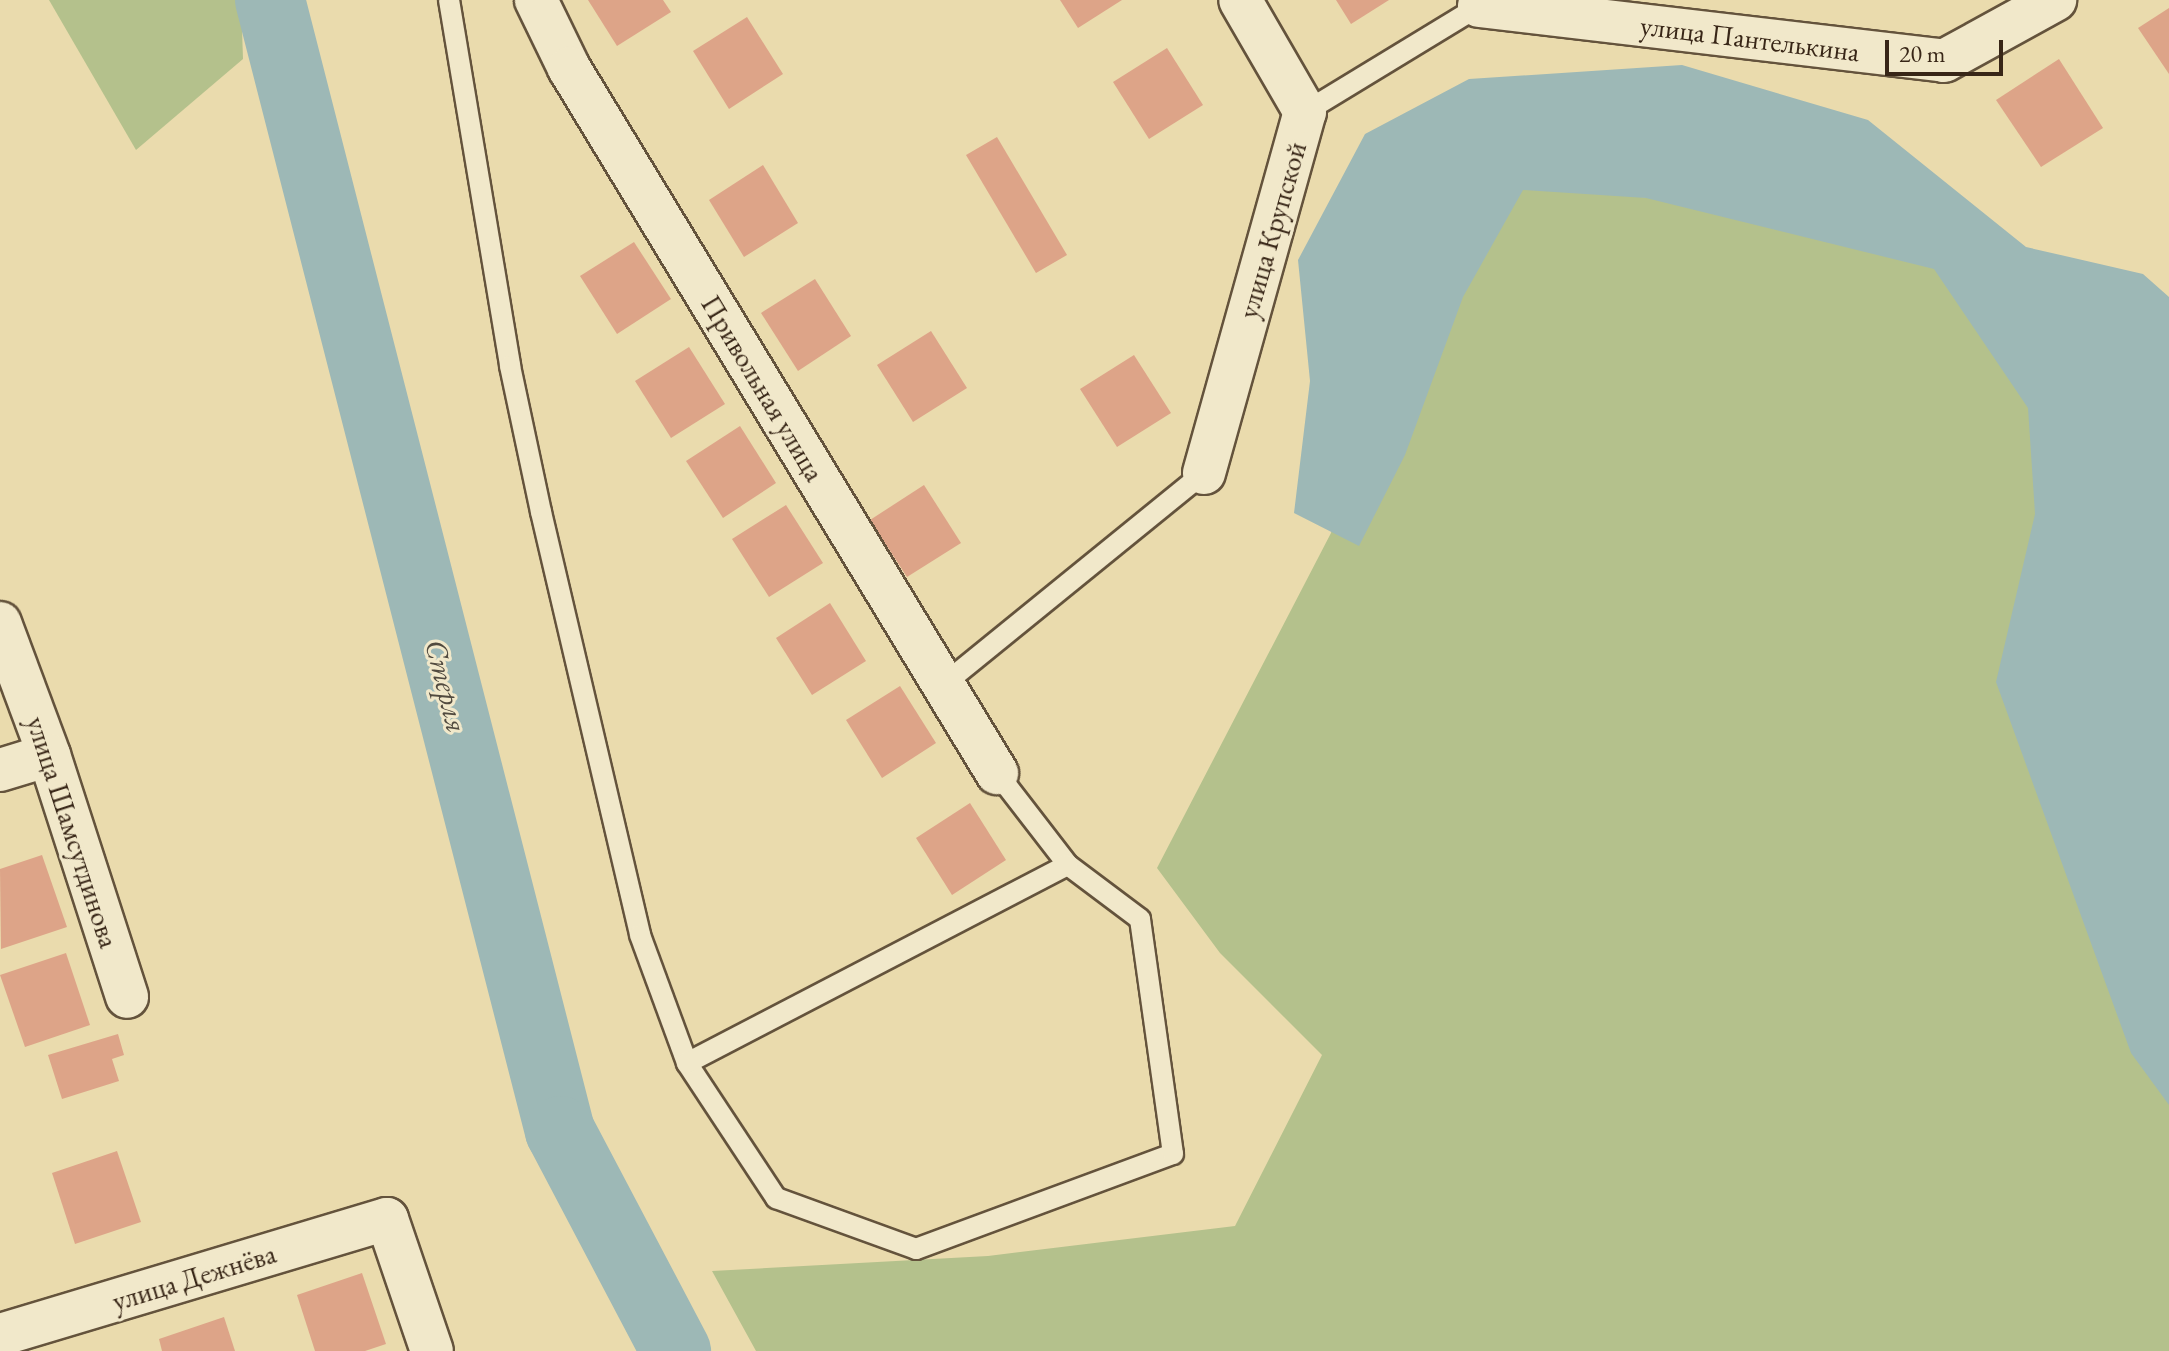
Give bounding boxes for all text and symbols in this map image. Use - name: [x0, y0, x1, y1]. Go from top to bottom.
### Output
- street label: улица Пантелькина: [1638, 8, 1862, 68]
- scale bar: [1889, 24, 2007, 74]
- text: 20 m: [1899, 38, 1946, 69]
- street label: улица Крупской: [1231, 138, 1313, 322]
- street label: Привольная улица: [694, 289, 832, 487]
- water label: Стерля: [417, 636, 475, 736]
- street label: улица Шамсутдинова: [20, 712, 126, 952]
- street label: улица Дежнёва: [108, 1236, 280, 1318]

